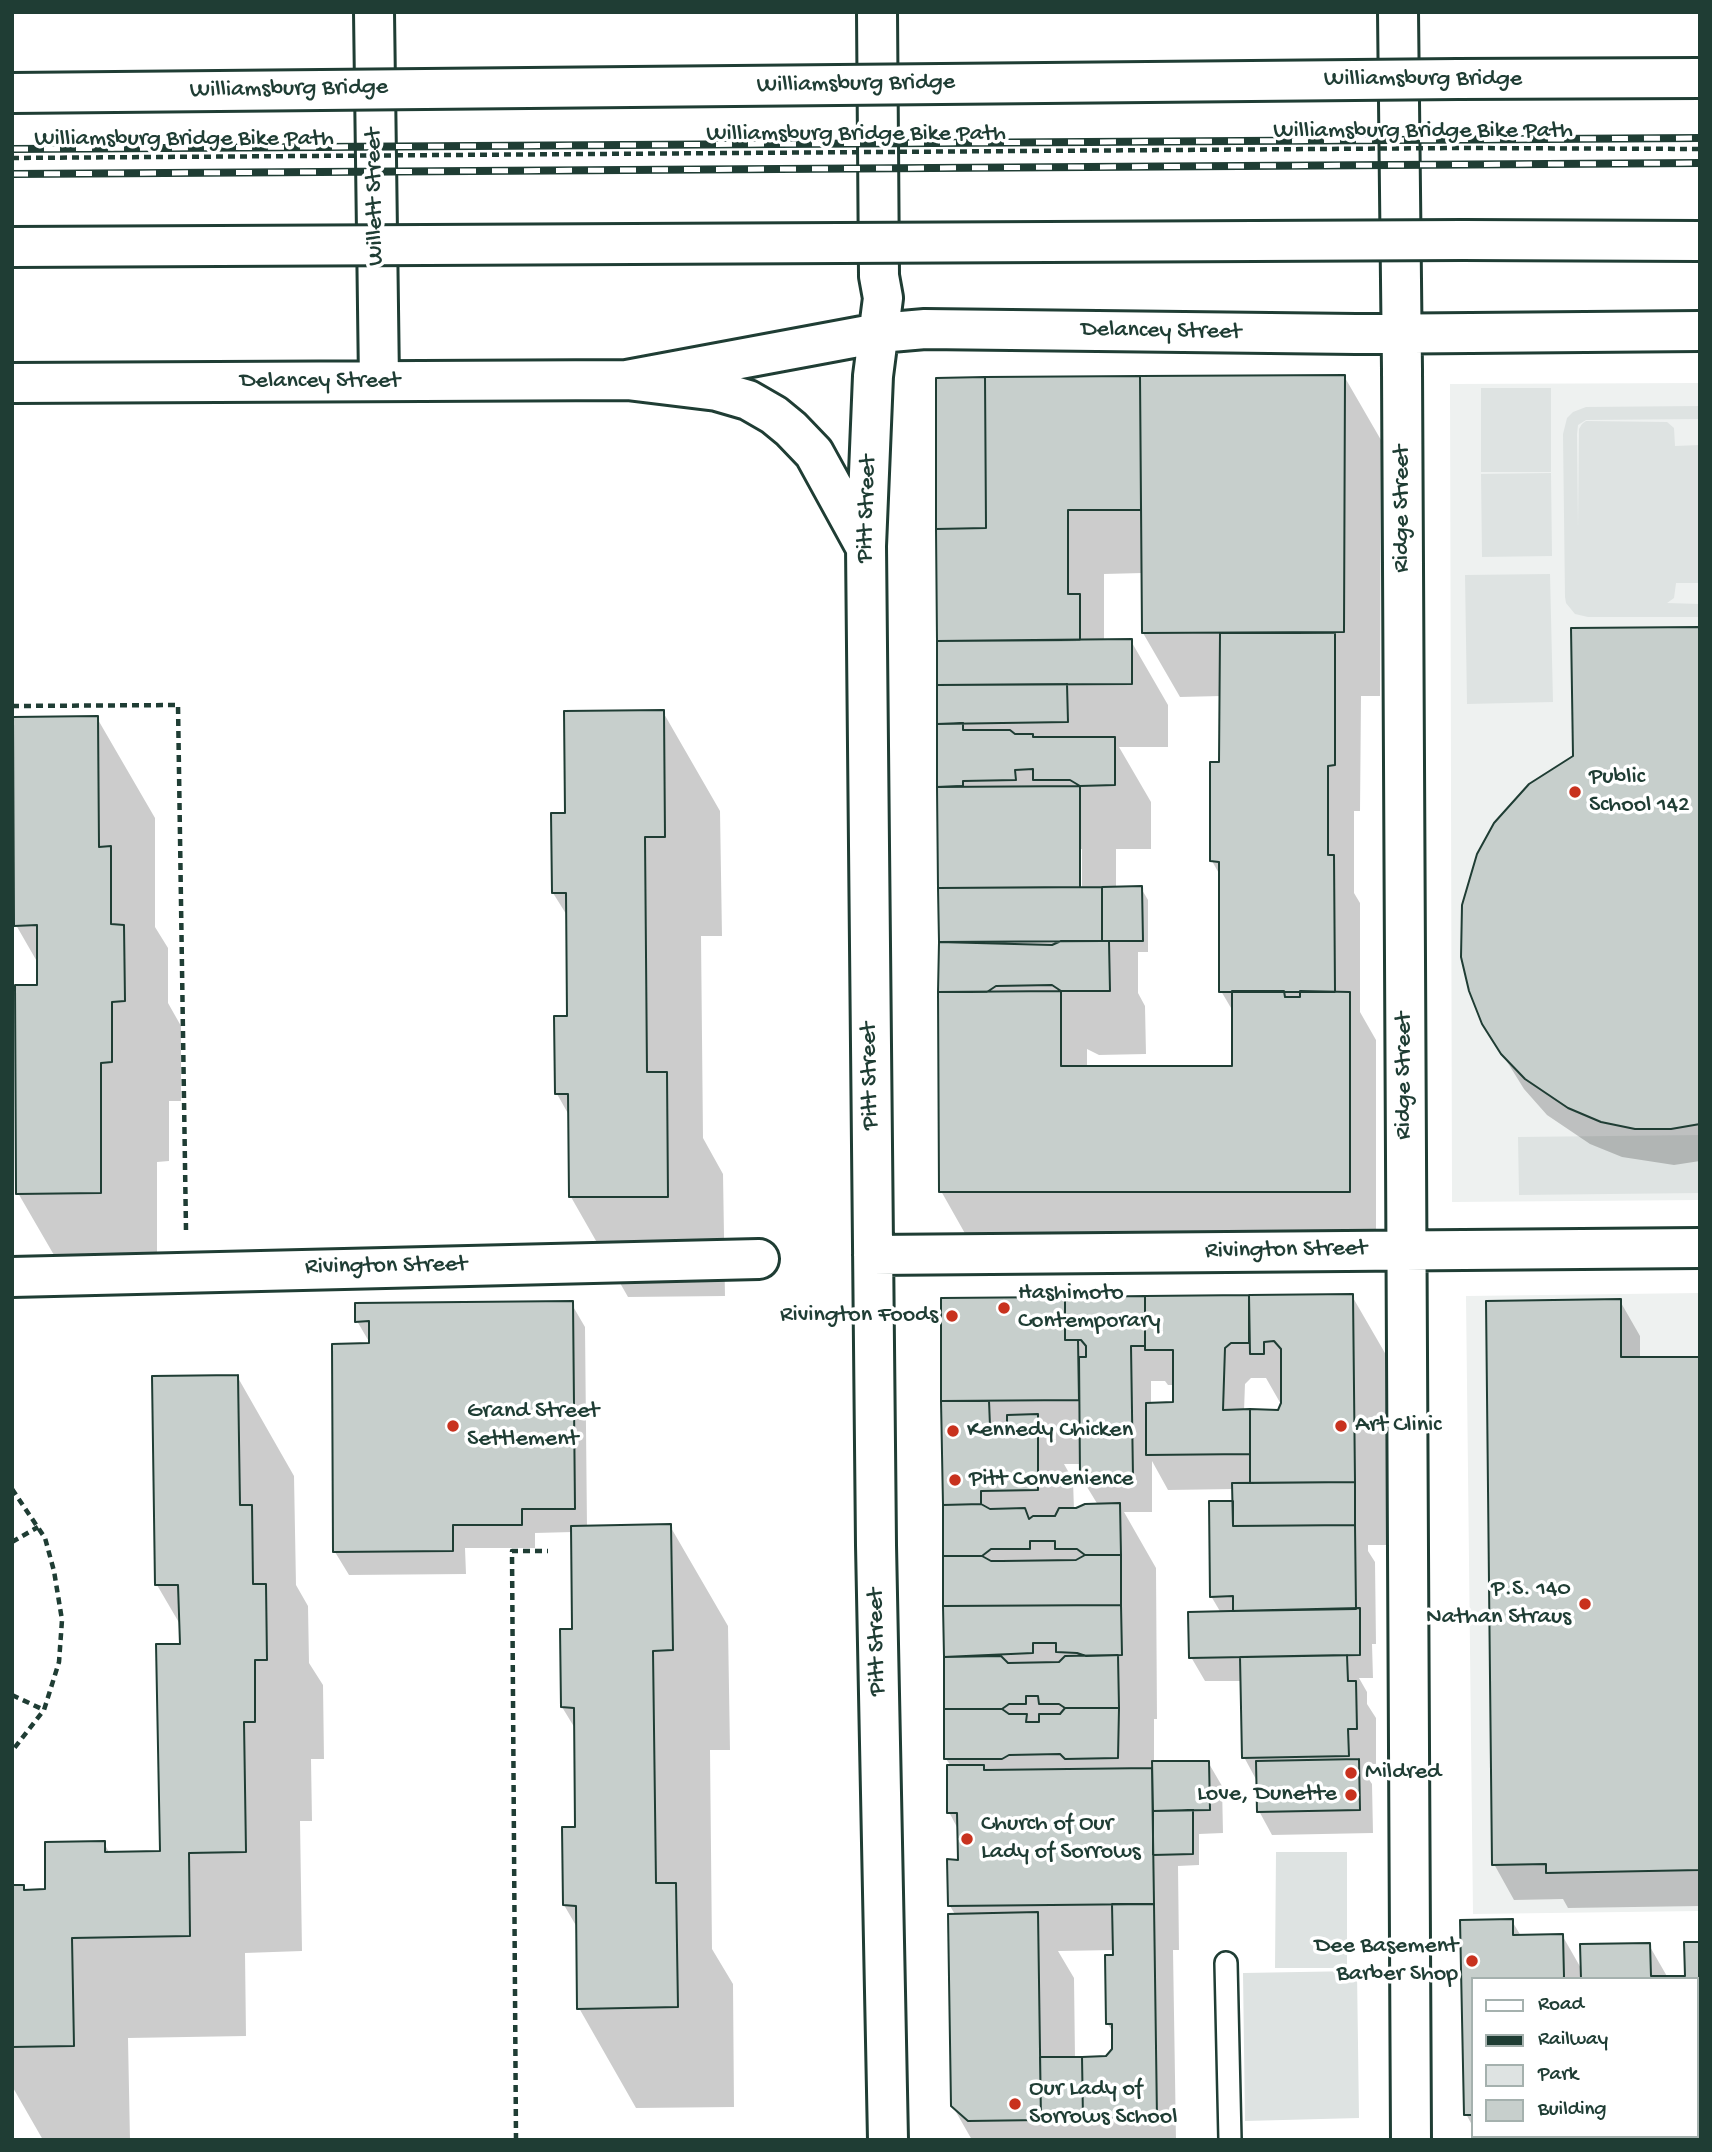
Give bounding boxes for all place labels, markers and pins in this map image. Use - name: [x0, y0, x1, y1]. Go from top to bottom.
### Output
- place label: Public School 142: [1589, 764, 1690, 820]
- marker: Public School 142: [1567, 784, 1583, 800]
- place label: Hashimoto Contemporary: [1018, 1280, 1160, 1336]
- marker: Hashimoto Contemporary: [996, 1300, 1012, 1316]
- place label: Rivington Foods: [780, 1302, 938, 1330]
- marker: Rivington Foods: [944, 1308, 960, 1324]
- place label: Grand Street Settlement: [467, 1398, 599, 1454]
- place label: Art Clinic: [1355, 1412, 1441, 1440]
- place label: Kennedy Chicken: [967, 1417, 1133, 1445]
- marker: Grand Street Settlement: [445, 1418, 461, 1434]
- marker: Art Clinic: [1333, 1418, 1349, 1434]
- marker: Kennedy Chicken: [945, 1423, 961, 1439]
- place label: Pitt Convenience: [969, 1466, 1133, 1494]
- marker: Pitt Convenience: [947, 1472, 963, 1488]
- place label: P.S. 140 Nathan Straus: [1426, 1576, 1571, 1632]
- marker: P.S. 140 Nathan Straus: [1577, 1596, 1593, 1612]
- place label: Mildred: [1365, 1759, 1441, 1787]
- marker: Mildred: [1343, 1765, 1359, 1781]
- place label: Love, Dunette: [1197, 1781, 1337, 1809]
- marker: Love, Dunette: [1343, 1787, 1359, 1803]
- place label: Church of Our Lady of Sorrows: [981, 1811, 1141, 1867]
- marker: Church of Our Lady of Sorrows: [959, 1831, 975, 1847]
- place label: Dee Basement Barber Shop: [1314, 1933, 1458, 1989]
- marker: Dee Basement Barber Shop: [1464, 1953, 1480, 1969]
- place label: Our Lady of Sorrows School: [1029, 2076, 1178, 2132]
- marker: Our Lady of Sorrows School: [1007, 2096, 1023, 2112]

